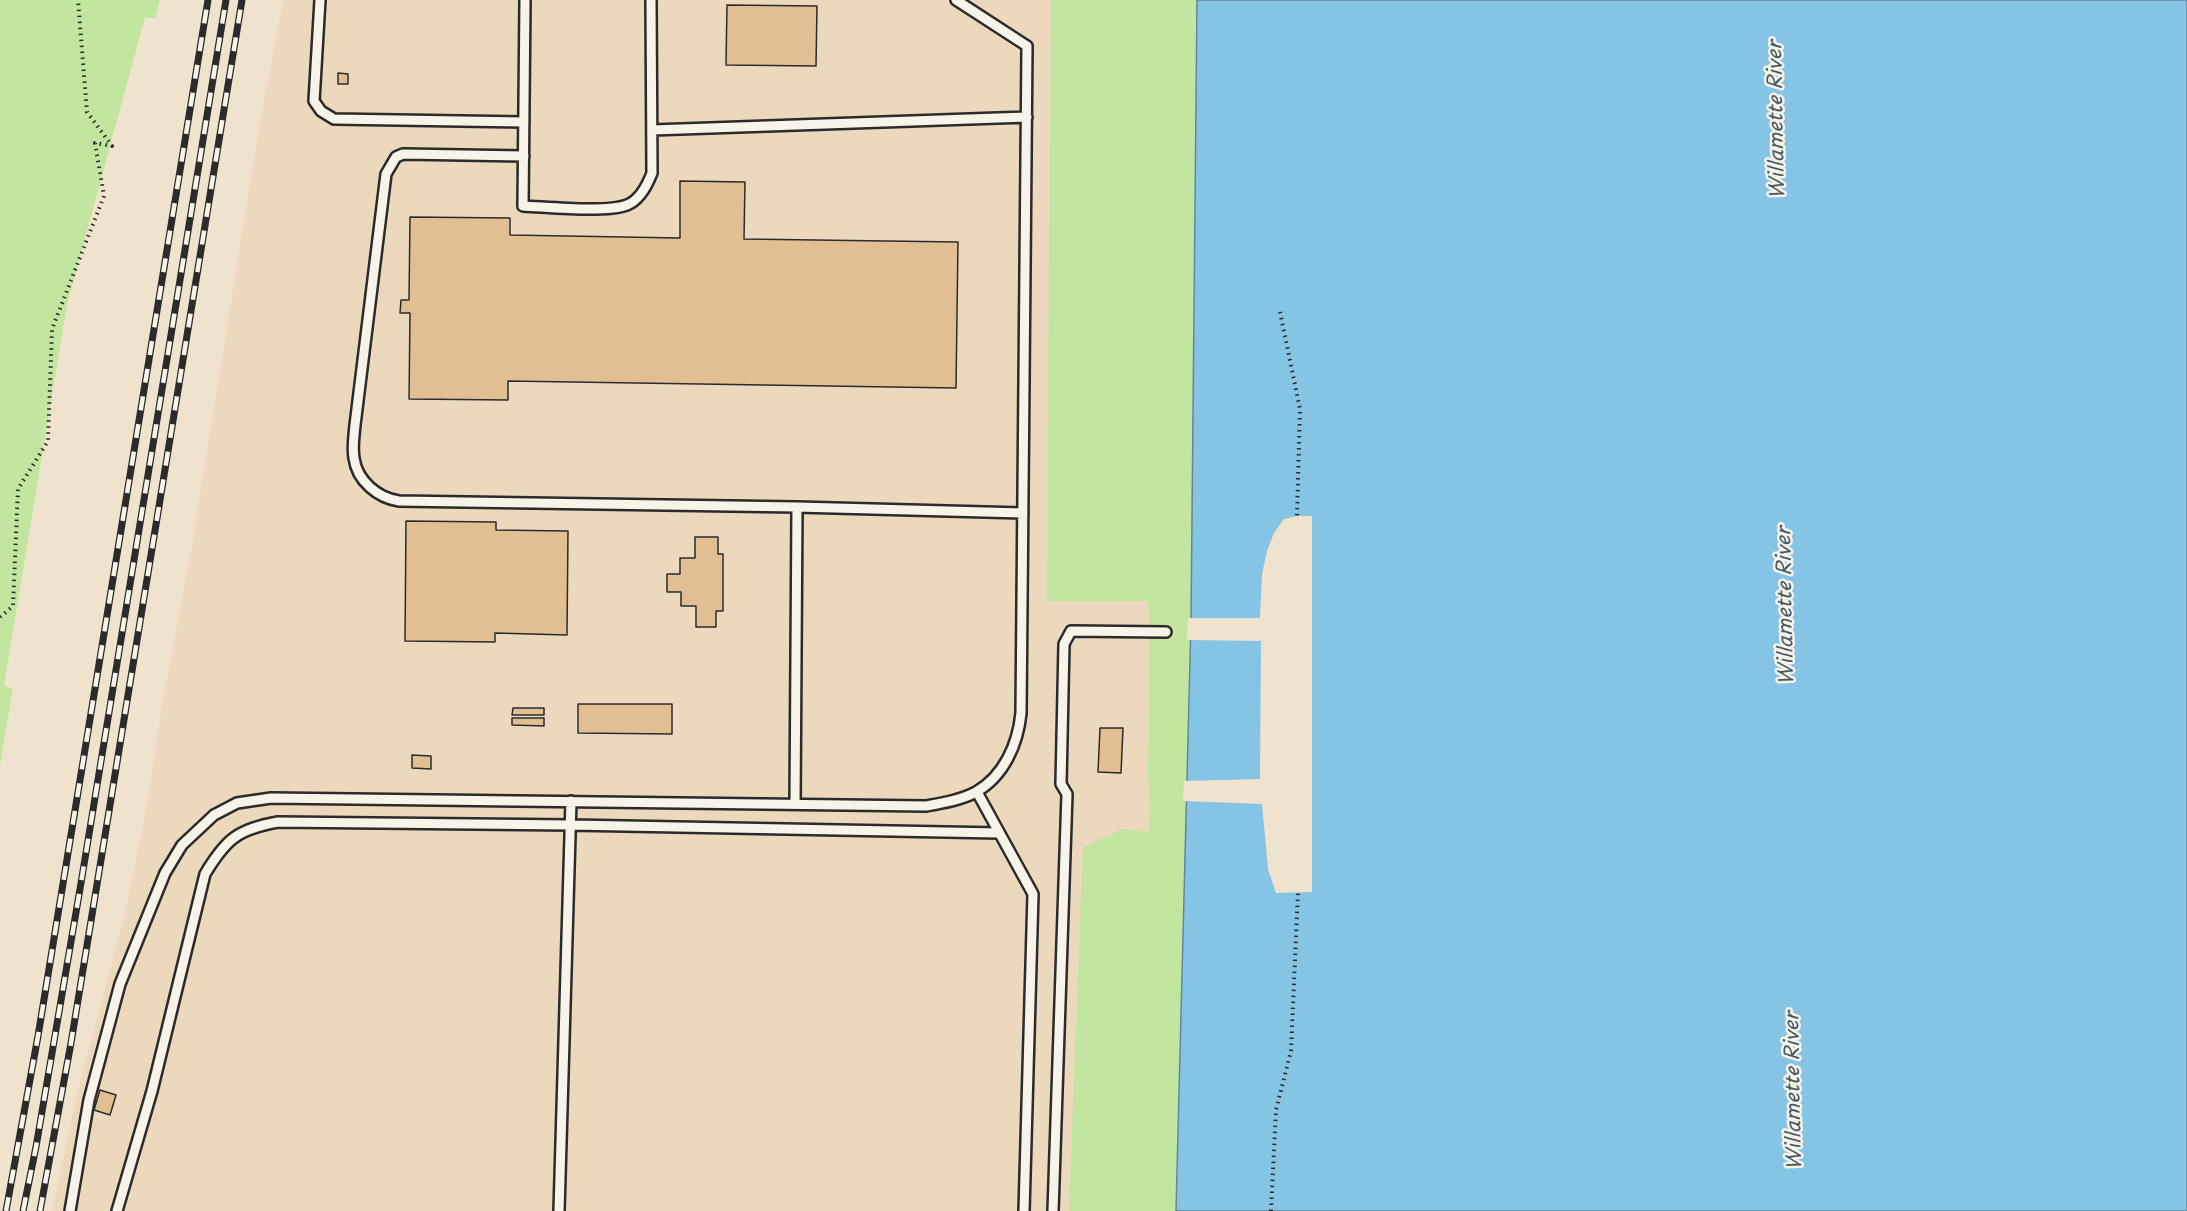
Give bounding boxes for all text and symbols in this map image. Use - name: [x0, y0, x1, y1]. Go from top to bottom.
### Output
- water label: Willamette River: [1764, 40, 1790, 200]
- water label: Willamette River: [1773, 526, 1799, 686]
- water label: Willamette River: [1781, 1011, 1807, 1171]

